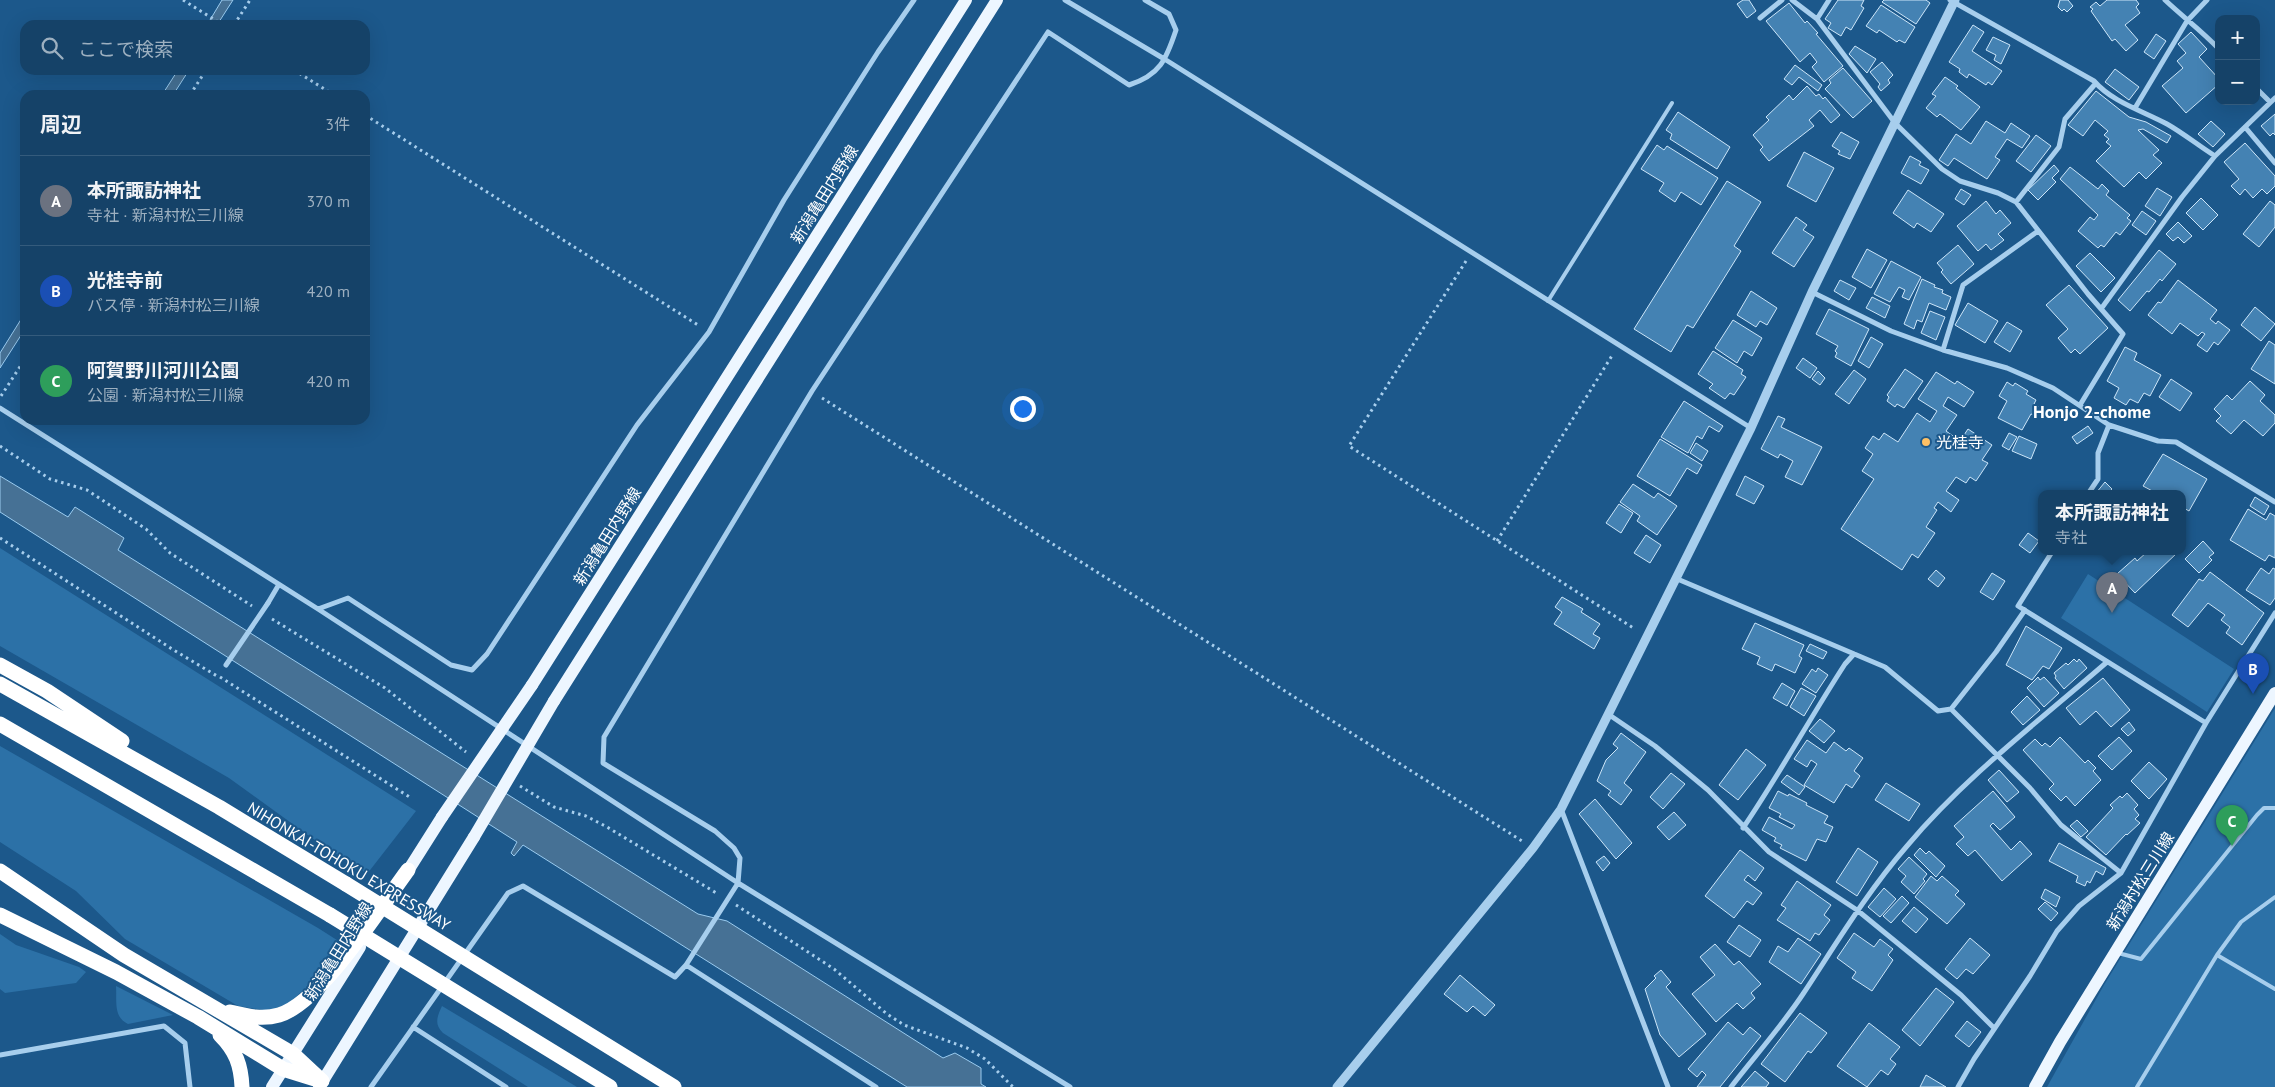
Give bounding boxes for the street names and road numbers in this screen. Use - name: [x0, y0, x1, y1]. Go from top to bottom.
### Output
- street label: 新潟亀田内野線: [786, 141, 862, 247]
- street label: 新潟亀田内野線: [569, 483, 645, 589]
- street label: NIHONKAI-TOHOKU EXPRESSWAY: [244, 797, 454, 935]
- street label: 新潟村松三川線: [2102, 828, 2178, 934]
- street label: 新潟亀田内野線: [300, 898, 376, 1004]

